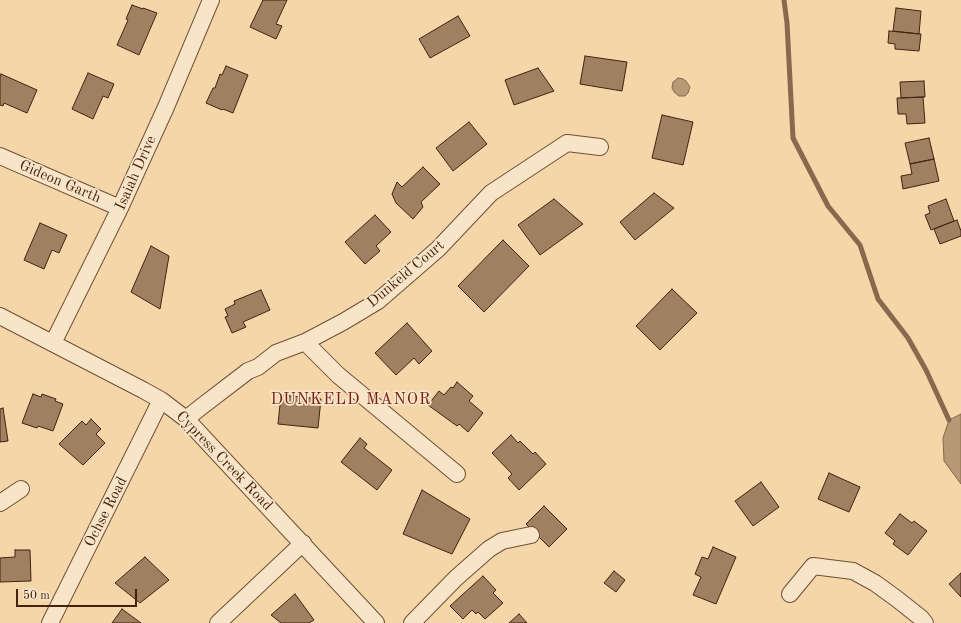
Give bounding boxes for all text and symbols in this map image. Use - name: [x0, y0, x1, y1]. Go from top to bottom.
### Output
- street label: Isaiah Drive: [112, 133, 160, 213]
- street label: Gideon Garth: [16, 157, 104, 207]
- street label: Dunkeld Court: [364, 236, 448, 312]
- district label: DUNKELD MANOR: [271, 390, 431, 410]
- street label: Cypress Creek Road: [172, 407, 276, 515]
- street label: Ochse Road: [81, 474, 131, 550]
- scale bar: [18, 581, 139, 607]
- text: 50 m: [23, 590, 50, 602]

